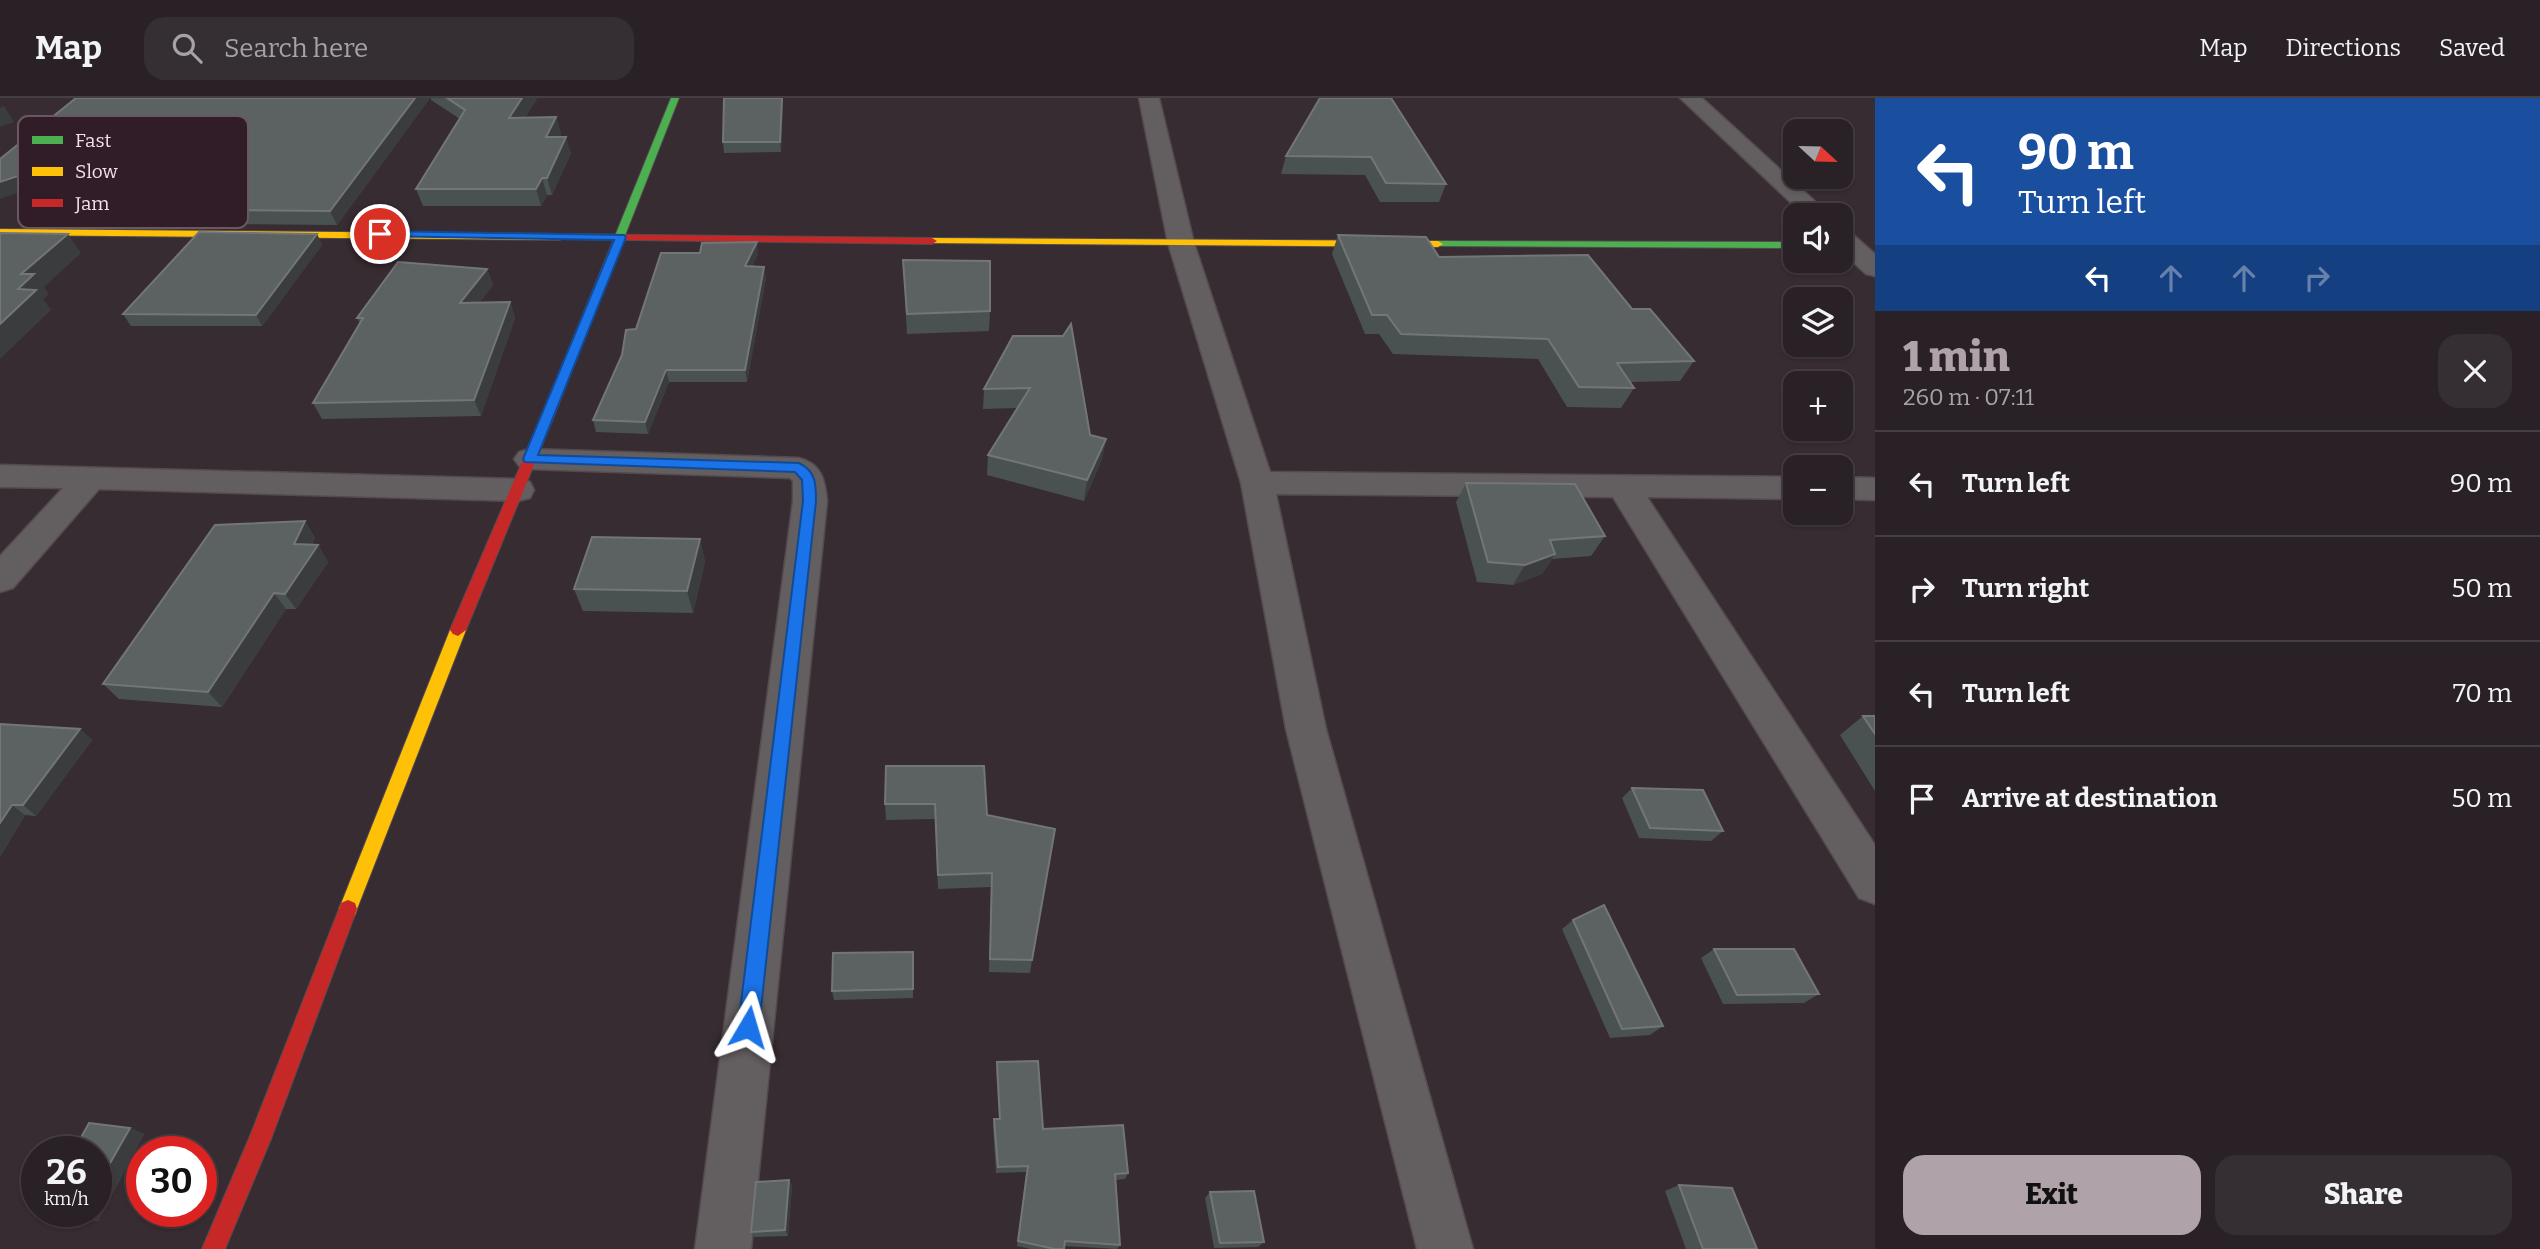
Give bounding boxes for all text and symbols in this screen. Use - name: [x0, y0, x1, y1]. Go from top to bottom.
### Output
- search box: [144, 17, 634, 80]
- text: Map: [35, 28, 102, 68]
- icon: search: [168, 29, 206, 67]
- text: Search here: [224, 33, 368, 64]
- text: Map: [2199, 34, 2248, 62]
- text: Directions: [2286, 34, 2401, 62]
- text: Saved: [2439, 34, 2505, 62]
- legend: [18, 116, 248, 228]
- north arrow: [1783, 119, 1853, 189]
- map controls: [1783, 119, 1853, 525]
- text: 90 m: [2018, 123, 2134, 182]
- icon: left: [1903, 126, 1994, 217]
- text: Fast: [75, 129, 112, 152]
- text: Slow: [75, 160, 118, 183]
- text: Turn left: [2018, 183, 2146, 221]
- text: Jam: [74, 192, 109, 215]
- button: sound: [1783, 203, 1853, 273]
- pin: [350, 204, 410, 264]
- icon: arrive: [361, 215, 399, 253]
- icon: left: [2079, 259, 2117, 297]
- icon: ahead: [2152, 259, 2190, 297]
- icon: ahead: [2225, 259, 2263, 297]
- icon: right: [2298, 259, 2336, 297]
- button: layers: [1783, 287, 1853, 357]
- text: 1 min: [1903, 332, 2010, 382]
- button: close: [2438, 334, 2512, 408]
- button: +: [1783, 371, 1853, 441]
- text: 260 m · 07:11: [1903, 383, 2034, 411]
- button: −: [1783, 455, 1853, 525]
- icon: left: [1903, 465, 1941, 503]
- text: Turn left: [1962, 468, 2070, 499]
- text: 90 m: [2450, 468, 2512, 499]
- icon: right: [1903, 570, 1941, 608]
- text: Turn right: [1962, 573, 2089, 604]
- text: 50 m: [2451, 573, 2512, 604]
- icon: left: [1903, 675, 1941, 713]
- text: Turn left: [1962, 678, 2070, 709]
- text: 70 m: [2453, 678, 2512, 709]
- icon: arrive: [1903, 780, 1941, 818]
- text: Arrive at destination: [1962, 783, 2217, 814]
- text: 50 m: [2451, 783, 2512, 814]
- position arrow: [711, 990, 785, 1064]
- speed limit sign: 30: [126, 1136, 217, 1227]
- text: 26: [46, 1151, 87, 1193]
- button: Exit: [1903, 1155, 2201, 1235]
- button: Share: [2215, 1155, 2512, 1235]
- text: km/h: [44, 1188, 89, 1210]

